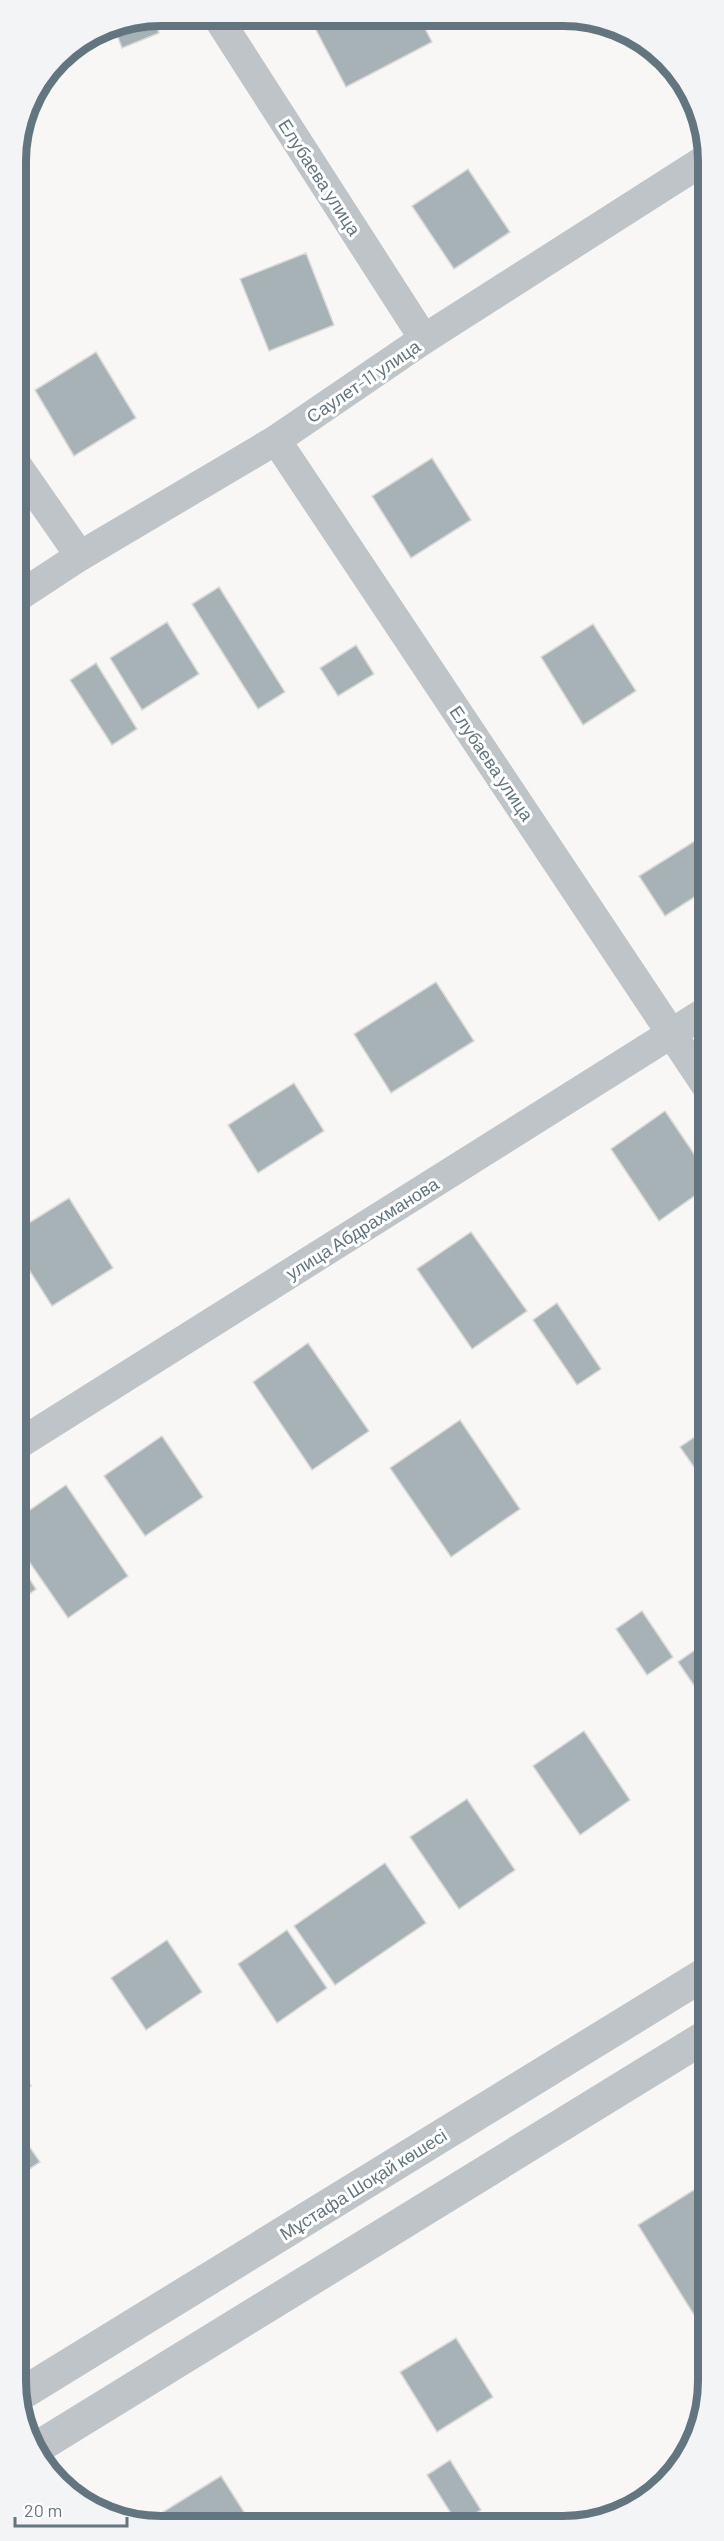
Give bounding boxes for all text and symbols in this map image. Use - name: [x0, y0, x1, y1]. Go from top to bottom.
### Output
- street label: Елубаева улица: [274, 115, 366, 240]
- street label: Саулет-11 улица: [302, 334, 425, 427]
- street label: Елубаева улица: [445, 701, 539, 826]
- street label: улица Абдрахманова: [282, 1172, 443, 1284]
- street label: Мұстафа Шоқай көшесі: [275, 2124, 451, 2244]
- scale bar: [15, 2490, 128, 2528]
- text: 20 m: [24, 2499, 62, 2521]

